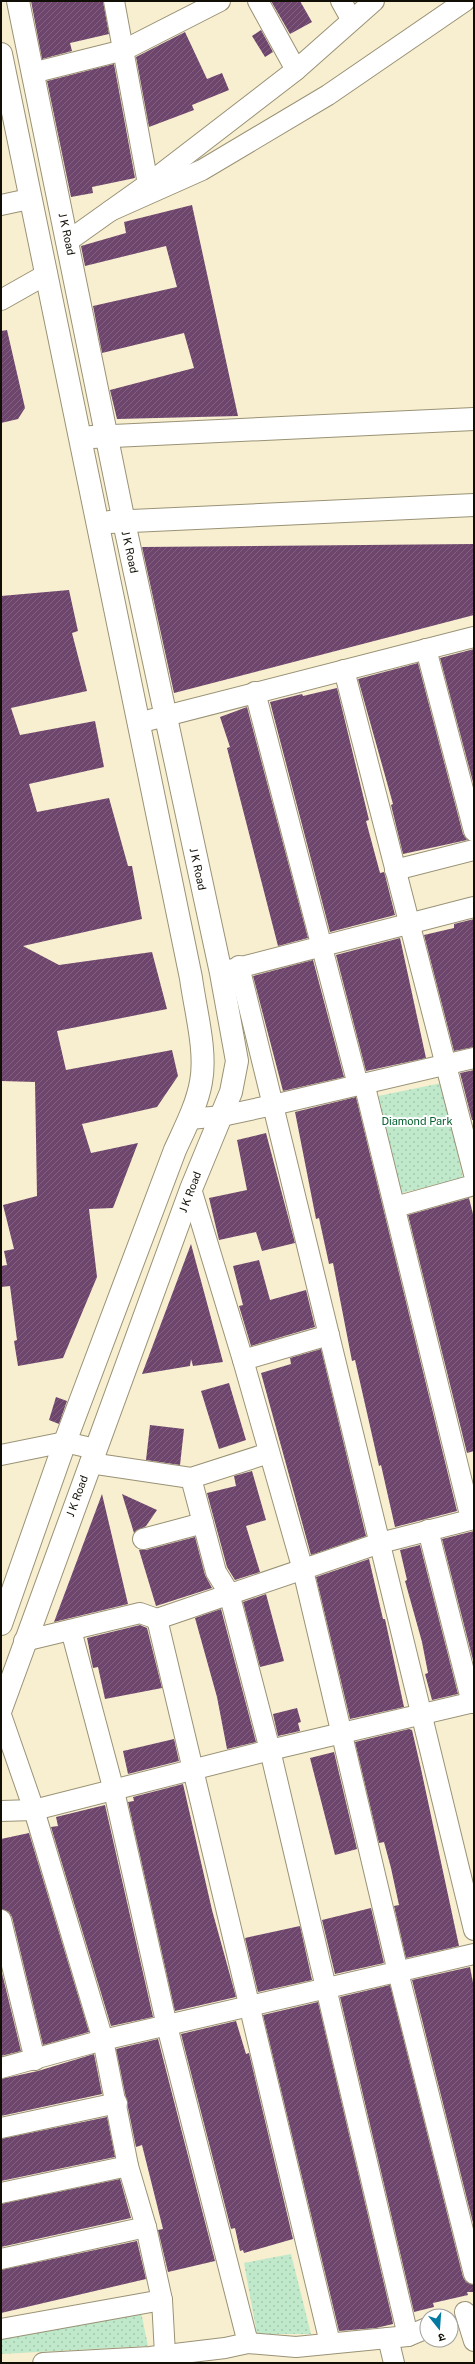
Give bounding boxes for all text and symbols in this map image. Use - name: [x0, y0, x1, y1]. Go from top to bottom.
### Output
- street label: J K Road: [57, 212, 77, 256]
- street label: J K Road: [120, 530, 140, 574]
- street label: J K Road: [188, 847, 208, 891]
- park label: Diamond Park: [381, 1115, 453, 1127]
- street label: J K Road: [177, 1170, 203, 1214]
- street label: J K Road: [64, 1474, 90, 1518]
- north arrow: [419, 2308, 459, 2348]
- text: उ: [437, 2331, 447, 2344]

